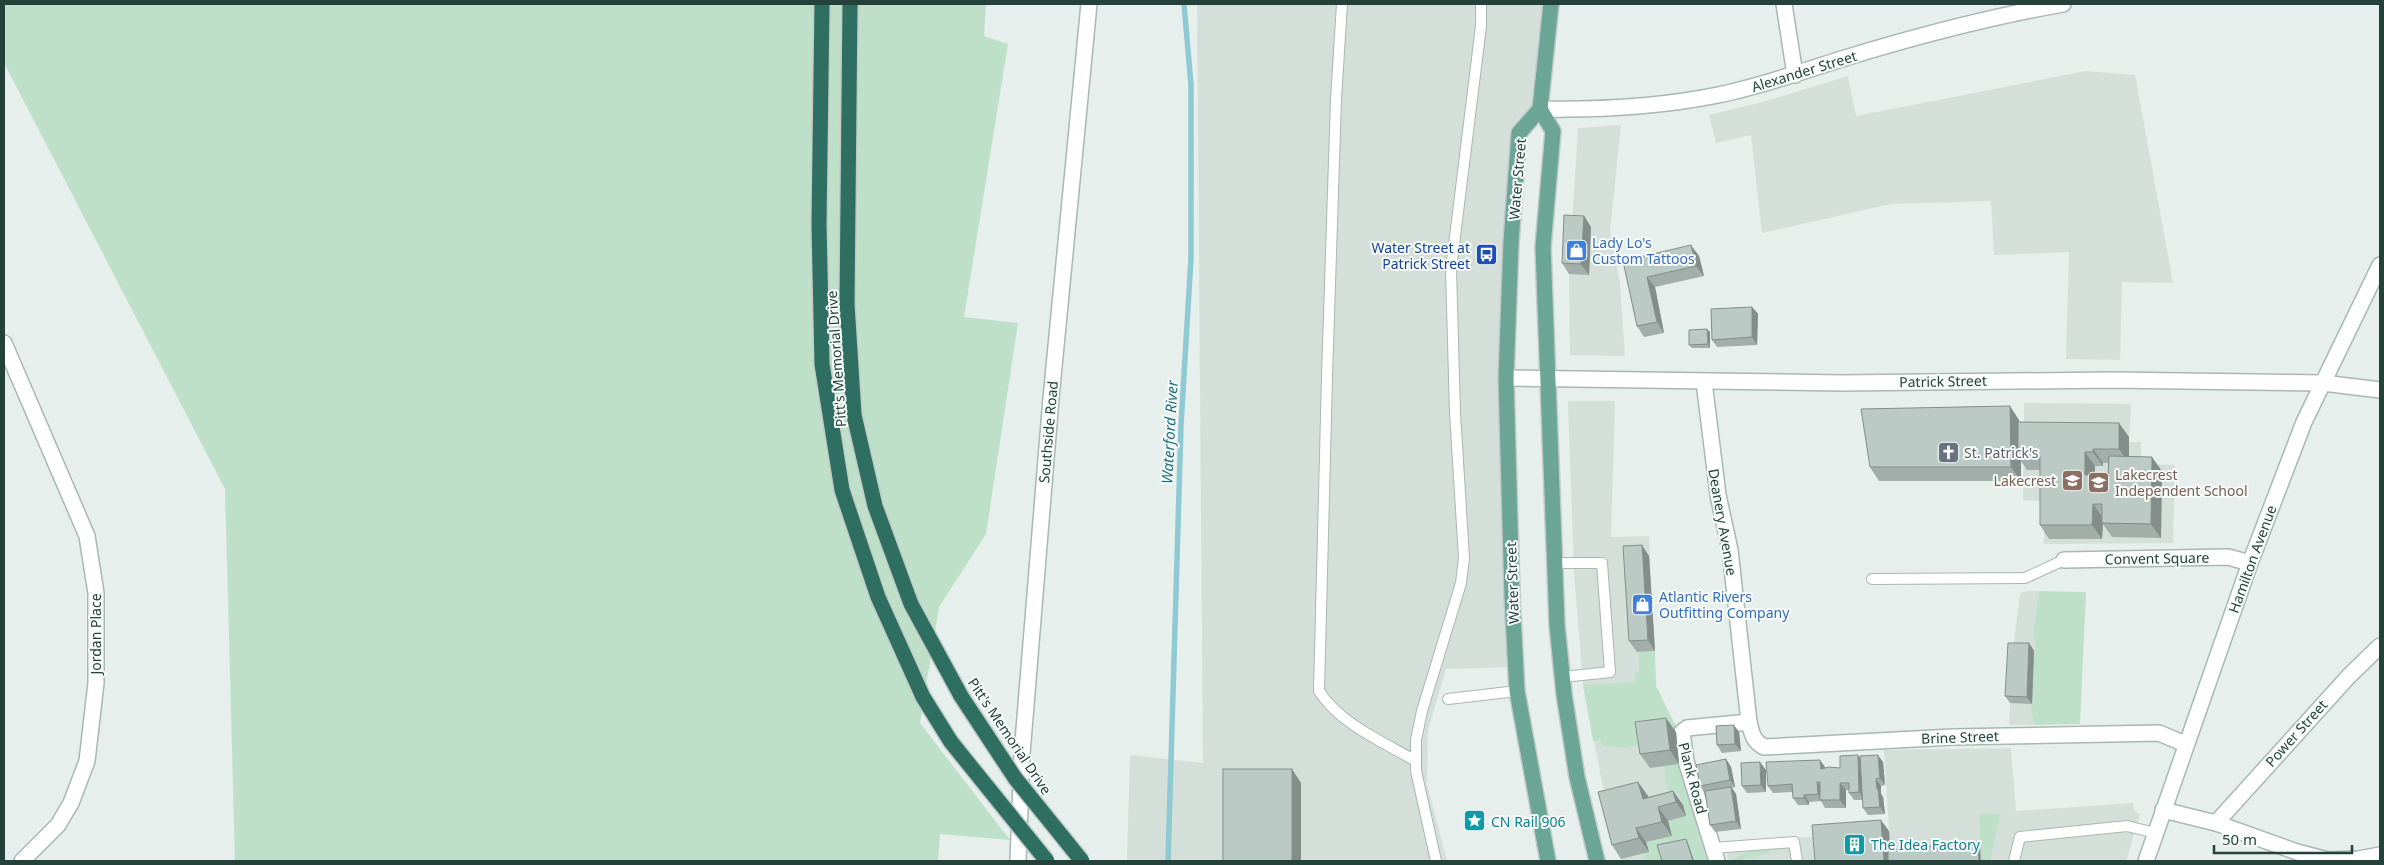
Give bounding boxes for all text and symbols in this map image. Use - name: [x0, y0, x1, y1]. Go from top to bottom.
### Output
- street label: Alexander Street: [1749, 46, 1859, 96]
- street label: Water Street: [1504, 137, 1530, 221]
- place label: Lady Lo's Custom Tattoos: [1592, 233, 1695, 268]
- place label: Water Street at Patrick Street: [1371, 238, 1470, 273]
- shop icon: Lady Lo's Custom Tattoos: [1564, 238, 1588, 262]
- bus stop icon: Water Street at Patrick Street: [1474, 243, 1498, 267]
- street label: Pitt's Memorial Drive: [822, 290, 850, 428]
- street label: Patrick Street: [1899, 371, 1987, 391]
- water label: Waterford River: [1156, 379, 1182, 484]
- street label: Southside Road: [1034, 380, 1062, 484]
- church icon: St. Patrick's: [1936, 440, 1960, 464]
- place label: St. Patrick's: [1964, 443, 2039, 462]
- place label: Lakecrest Independent School: [2115, 465, 2248, 500]
- street label: Deanery Avenue: [1704, 467, 1742, 577]
- school or university icon: Lakecrest: [2060, 468, 2084, 492]
- school or university icon: Lakecrest Independent School: [2087, 470, 2111, 494]
- place label: Lakecrest: [1994, 471, 2056, 490]
- street label: Hamilton Avenue: [2224, 502, 2280, 616]
- street label: Water Street: [1501, 542, 1523, 624]
- street label: Convent Square: [2105, 548, 2210, 568]
- place label: Atlantic Rivers Outfitting Company: [1659, 587, 1790, 622]
- shop icon: Atlantic Rivers Outfitting Company: [1631, 592, 1655, 616]
- street label: Jordan Place: [86, 593, 105, 677]
- street label: Pitt's Memorial Drive: [964, 674, 1056, 798]
- street label: Power Street: [2261, 695, 2331, 771]
- street label: Brine Street: [1921, 726, 1999, 748]
- street label: Plank Road: [1674, 740, 1712, 816]
- place icon: CN Rail 906: [1463, 809, 1487, 833]
- place label: CN Rail 906: [1491, 812, 1566, 831]
- scale bar: [2214, 822, 2352, 854]
- text: 50 m: [2222, 829, 2257, 849]
- building icon: The Idea Factory: [1843, 832, 1867, 856]
- place label: The Idea Factory: [1871, 835, 1981, 854]

